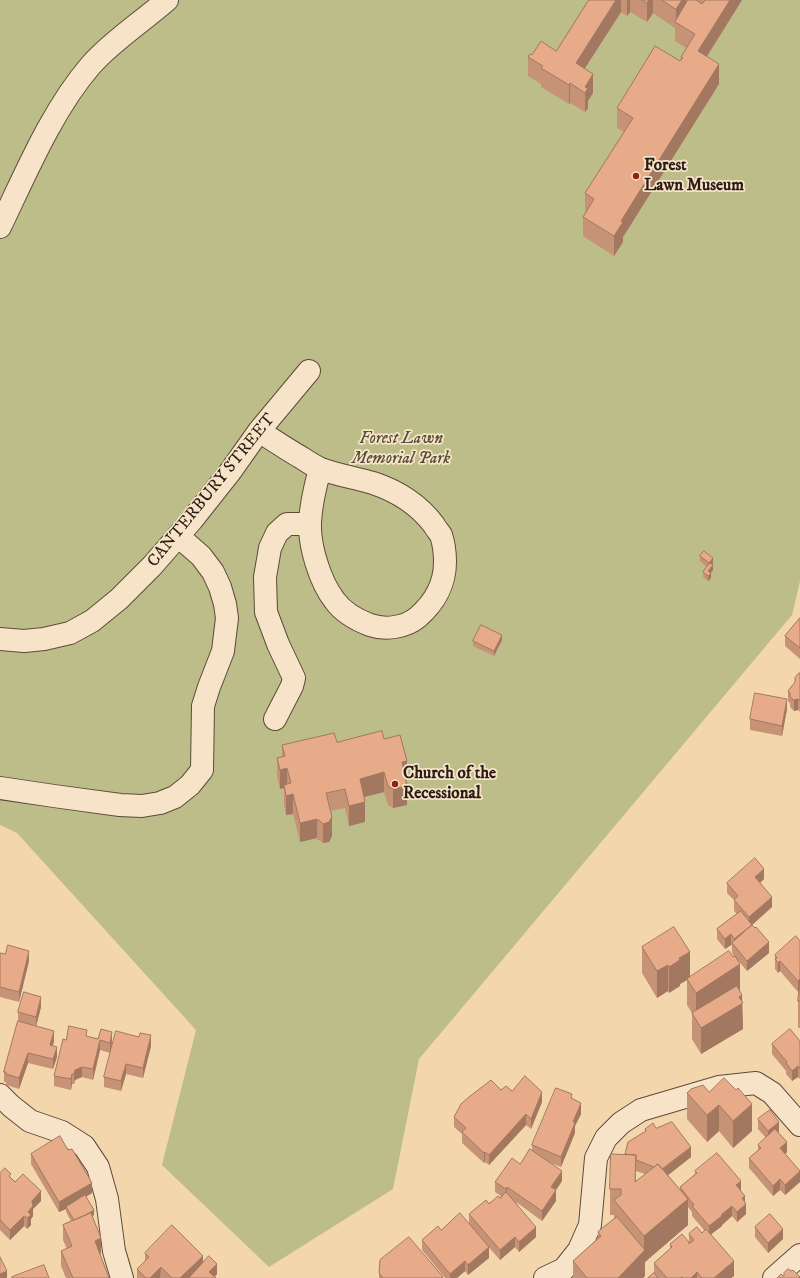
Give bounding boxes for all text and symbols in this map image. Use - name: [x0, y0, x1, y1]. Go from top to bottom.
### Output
- place label: Forest Lawn Museum: [644, 156, 744, 196]
- marker: Forest Lawn Museum: [631, 171, 641, 181]
- street label: CANTERBURY STREET: [144, 410, 280, 572]
- park label: Forest Lawn Memorial Park: [352, 429, 450, 469]
- place label: Church of the Recessional: [403, 764, 496, 804]
- marker: Church of the Recessional: [390, 779, 400, 789]

